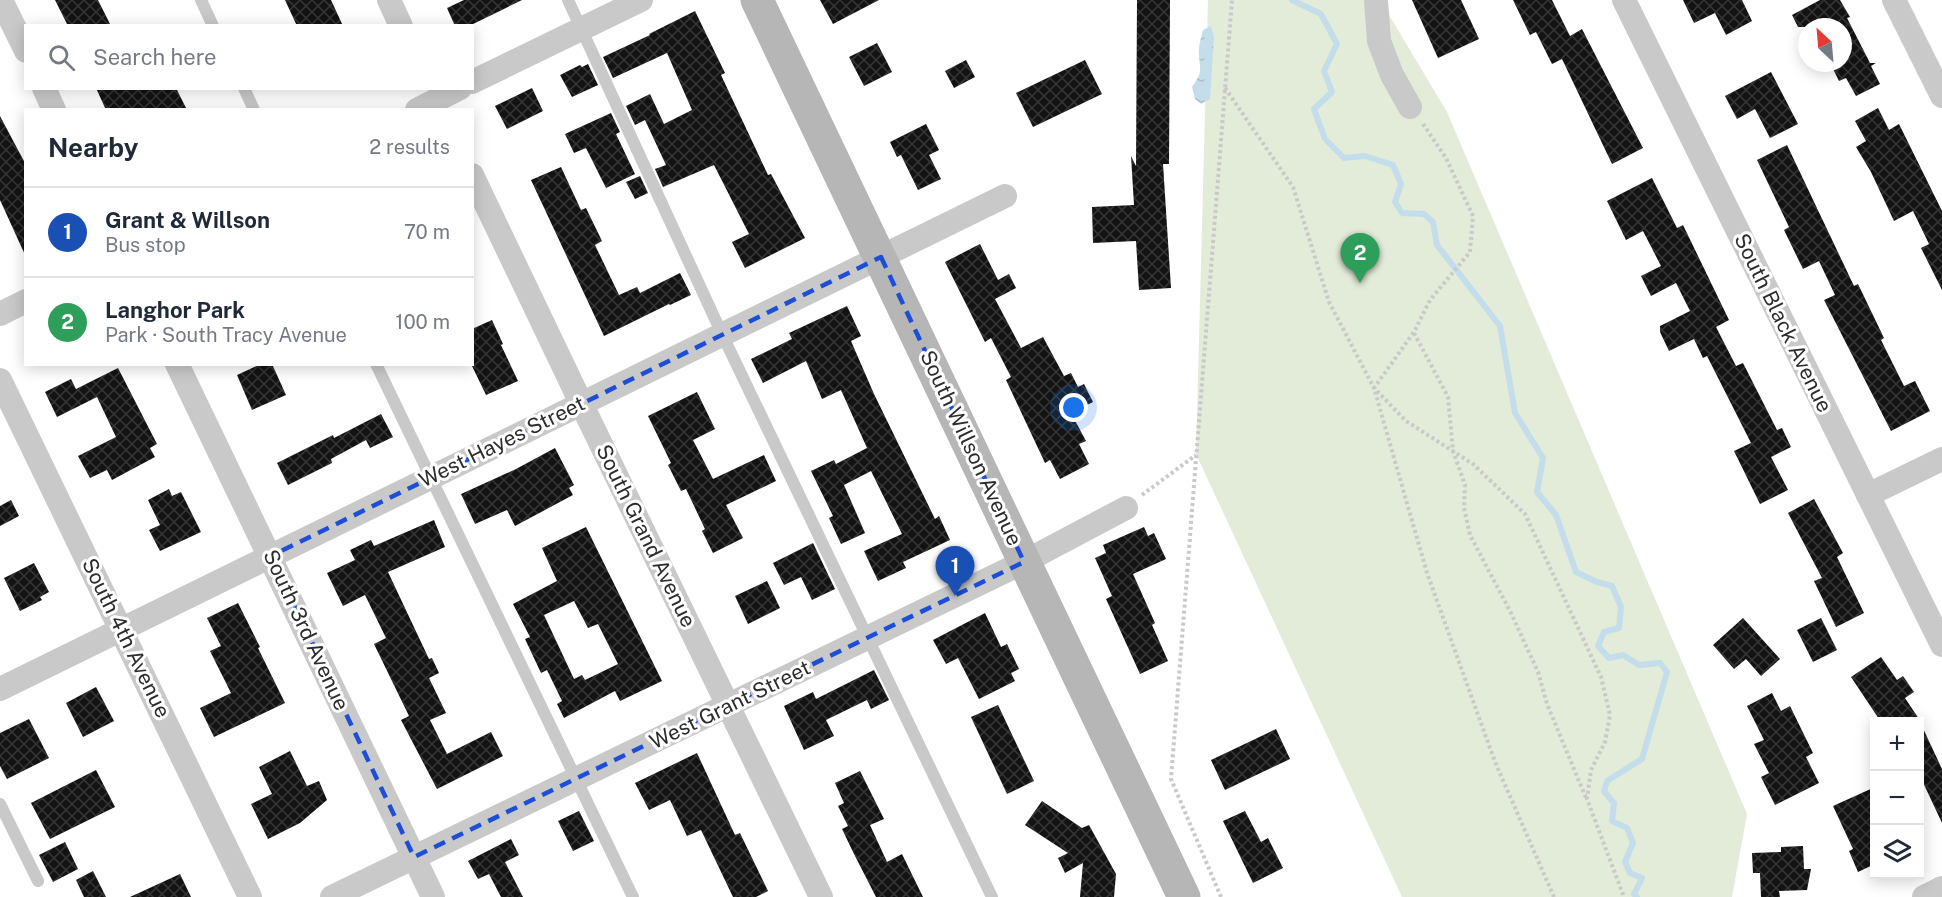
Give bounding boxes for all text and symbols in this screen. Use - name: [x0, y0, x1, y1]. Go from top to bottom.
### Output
- north arrow: [1798, 18, 1852, 72]
- search box: [24, 24, 474, 90]
- icon: search: [45, 41, 78, 74]
- text: Search here: [93, 44, 217, 70]
- text: Nearby: [48, 132, 138, 163]
- text: 2 results: [369, 135, 450, 159]
- text: Grant & Willson: [105, 207, 270, 233]
- text: 1: [63, 220, 72, 244]
- text: 70 m: [404, 220, 450, 244]
- street label: South Black Avenue: [1729, 229, 1838, 416]
- text: Bus stop: [105, 233, 186, 257]
- pin: 2: [1340, 234, 1380, 283]
- text: Langhor Park: [105, 297, 245, 323]
- text: 2: [61, 310, 74, 334]
- text: 100 m: [395, 310, 450, 334]
- text: Park · South Tracy Avenue: [105, 323, 347, 347]
- street label: South Willson Avenue: [915, 346, 1028, 549]
- street label: West Hayes Street: [415, 390, 589, 493]
- your location: [1059, 393, 1088, 422]
- street label: South Grand Avenue: [591, 440, 702, 631]
- street label: South 3rd Avenue: [258, 545, 355, 714]
- pin: 1: [936, 546, 974, 596]
- street label: South 4th Avenue: [77, 554, 176, 722]
- street label: West Grant Street: [645, 655, 814, 754]
- map controls: [1870, 717, 1924, 879]
- button: +: [1870, 717, 1924, 771]
- button: −: [1870, 771, 1924, 825]
- button: layers: [1870, 825, 1924, 879]

